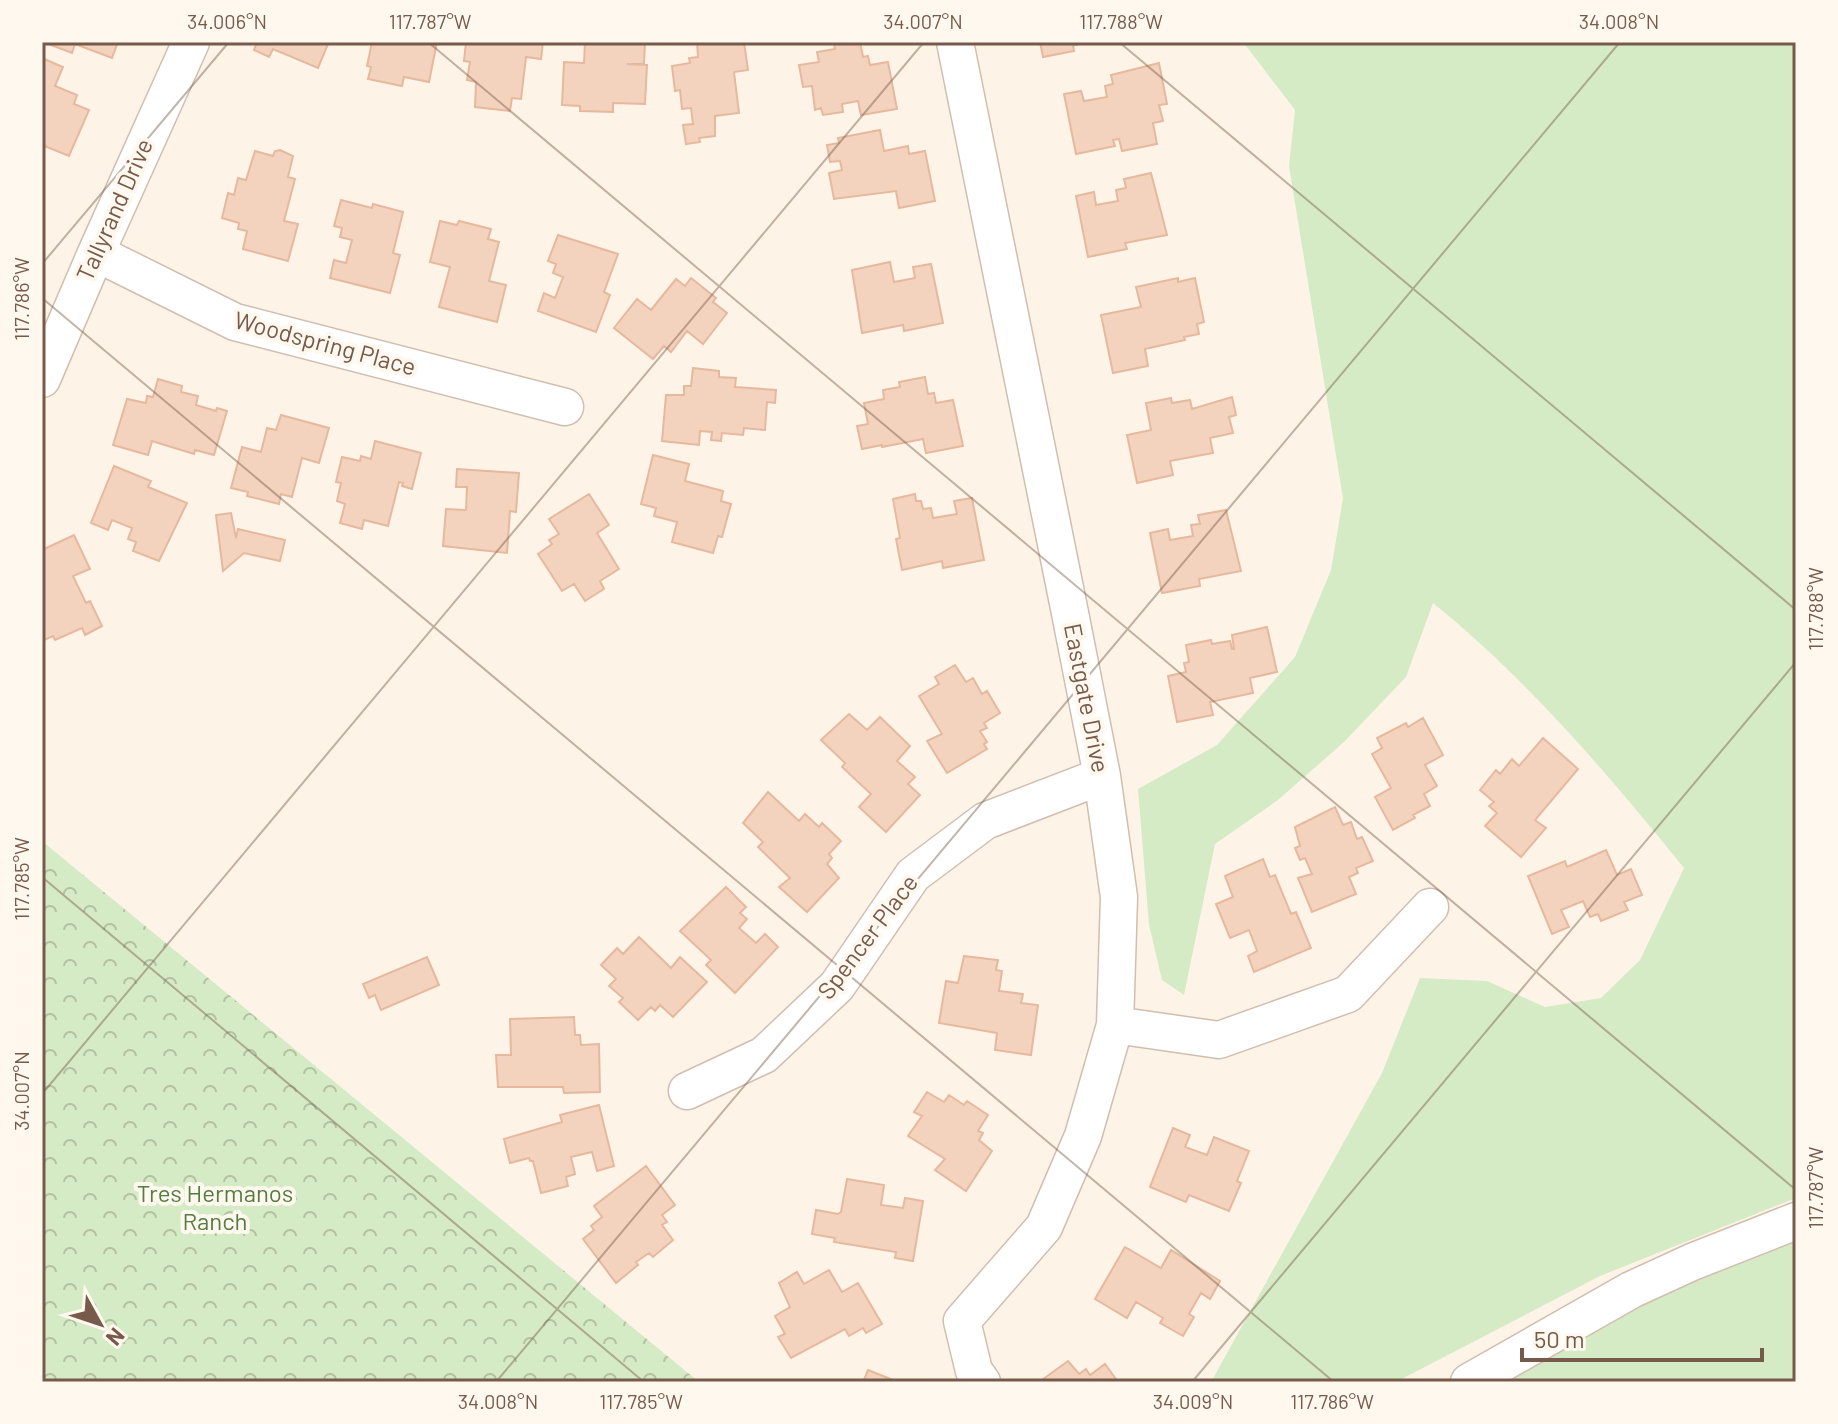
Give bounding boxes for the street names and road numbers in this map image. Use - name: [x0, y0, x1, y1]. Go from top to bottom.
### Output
- street label: Tallyrand Drive: [69, 134, 158, 285]
- street label: Woodspring Place: [232, 304, 419, 381]
- street label: Eastgate Drive: [1059, 621, 1116, 775]
- street label: Spencer Place: [811, 868, 923, 1004]

